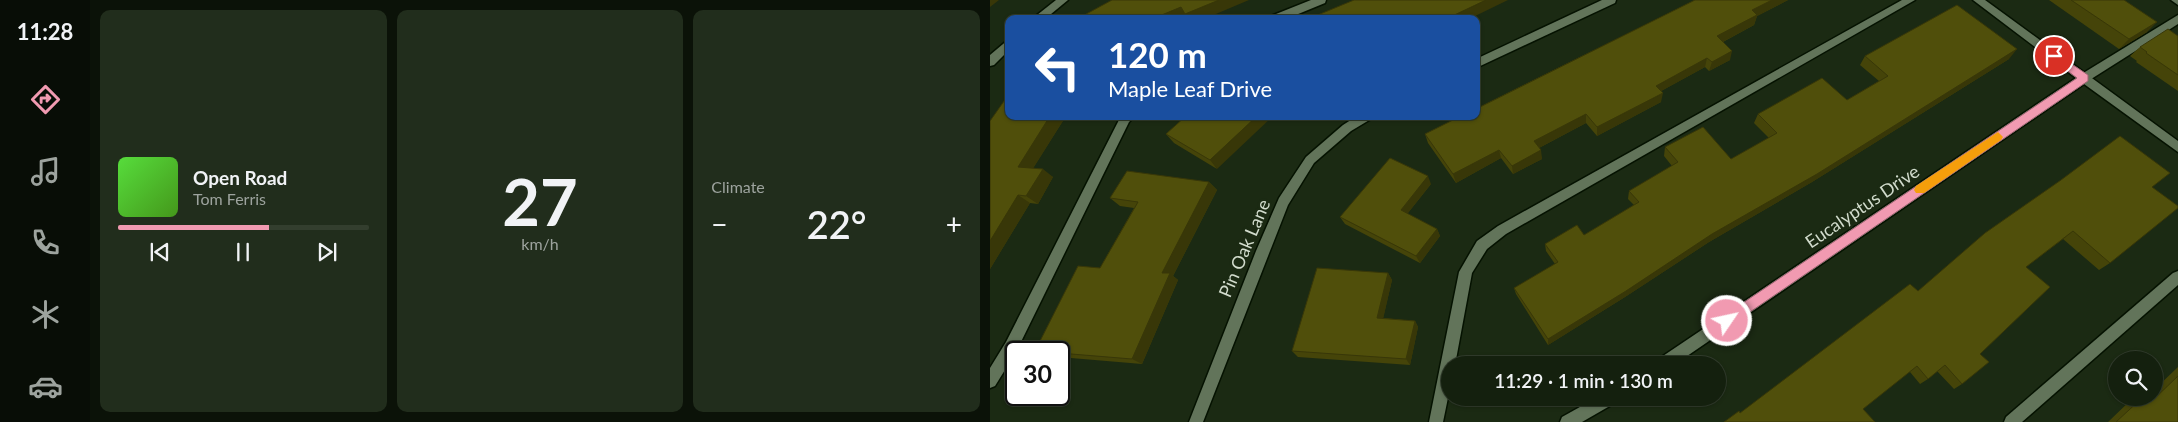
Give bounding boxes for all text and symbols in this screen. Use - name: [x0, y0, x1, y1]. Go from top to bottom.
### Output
- text: 11:28: [17, 18, 73, 45]
- text: 120 m: [1108, 33, 1207, 75]
- icon: left: [1025, 35, 1090, 100]
- pin: [2033, 35, 2075, 77]
- icon: arrive: [2040, 42, 2068, 70]
- text: Maple Leaf Drive: [1108, 75, 1272, 102]
- icon: directions: [28, 82, 63, 117]
- icon: music: [28, 154, 63, 189]
- street label: Eucalyptus Drive: [1801, 160, 1923, 252]
- text: 27: [502, 162, 578, 240]
- text: Open Road: [193, 166, 287, 189]
- text: Climate: [711, 177, 765, 196]
- text: Tom Ferris: [193, 189, 266, 208]
- street label: Pin Oak Lane: [1213, 196, 1275, 300]
- text: 22°: [807, 201, 867, 247]
- text: −: [711, 207, 728, 241]
- text: +: [946, 207, 962, 241]
- icon: phone: [28, 225, 63, 260]
- text: km/h: [521, 234, 559, 253]
- icon: previous: [146, 238, 174, 266]
- icon: pause: [229, 238, 257, 266]
- icon: next: [313, 238, 341, 266]
- position arrow: [1700, 294, 1752, 346]
- icon: climate: [28, 297, 63, 332]
- speed limit sign: 30: [1005, 341, 1070, 406]
- map controls: [2108, 351, 2163, 406]
- button: search: [2108, 351, 2163, 406]
- icon: car: [28, 369, 63, 404]
- text: 11:29 · 1 min · 130 m: [1494, 369, 1673, 392]

